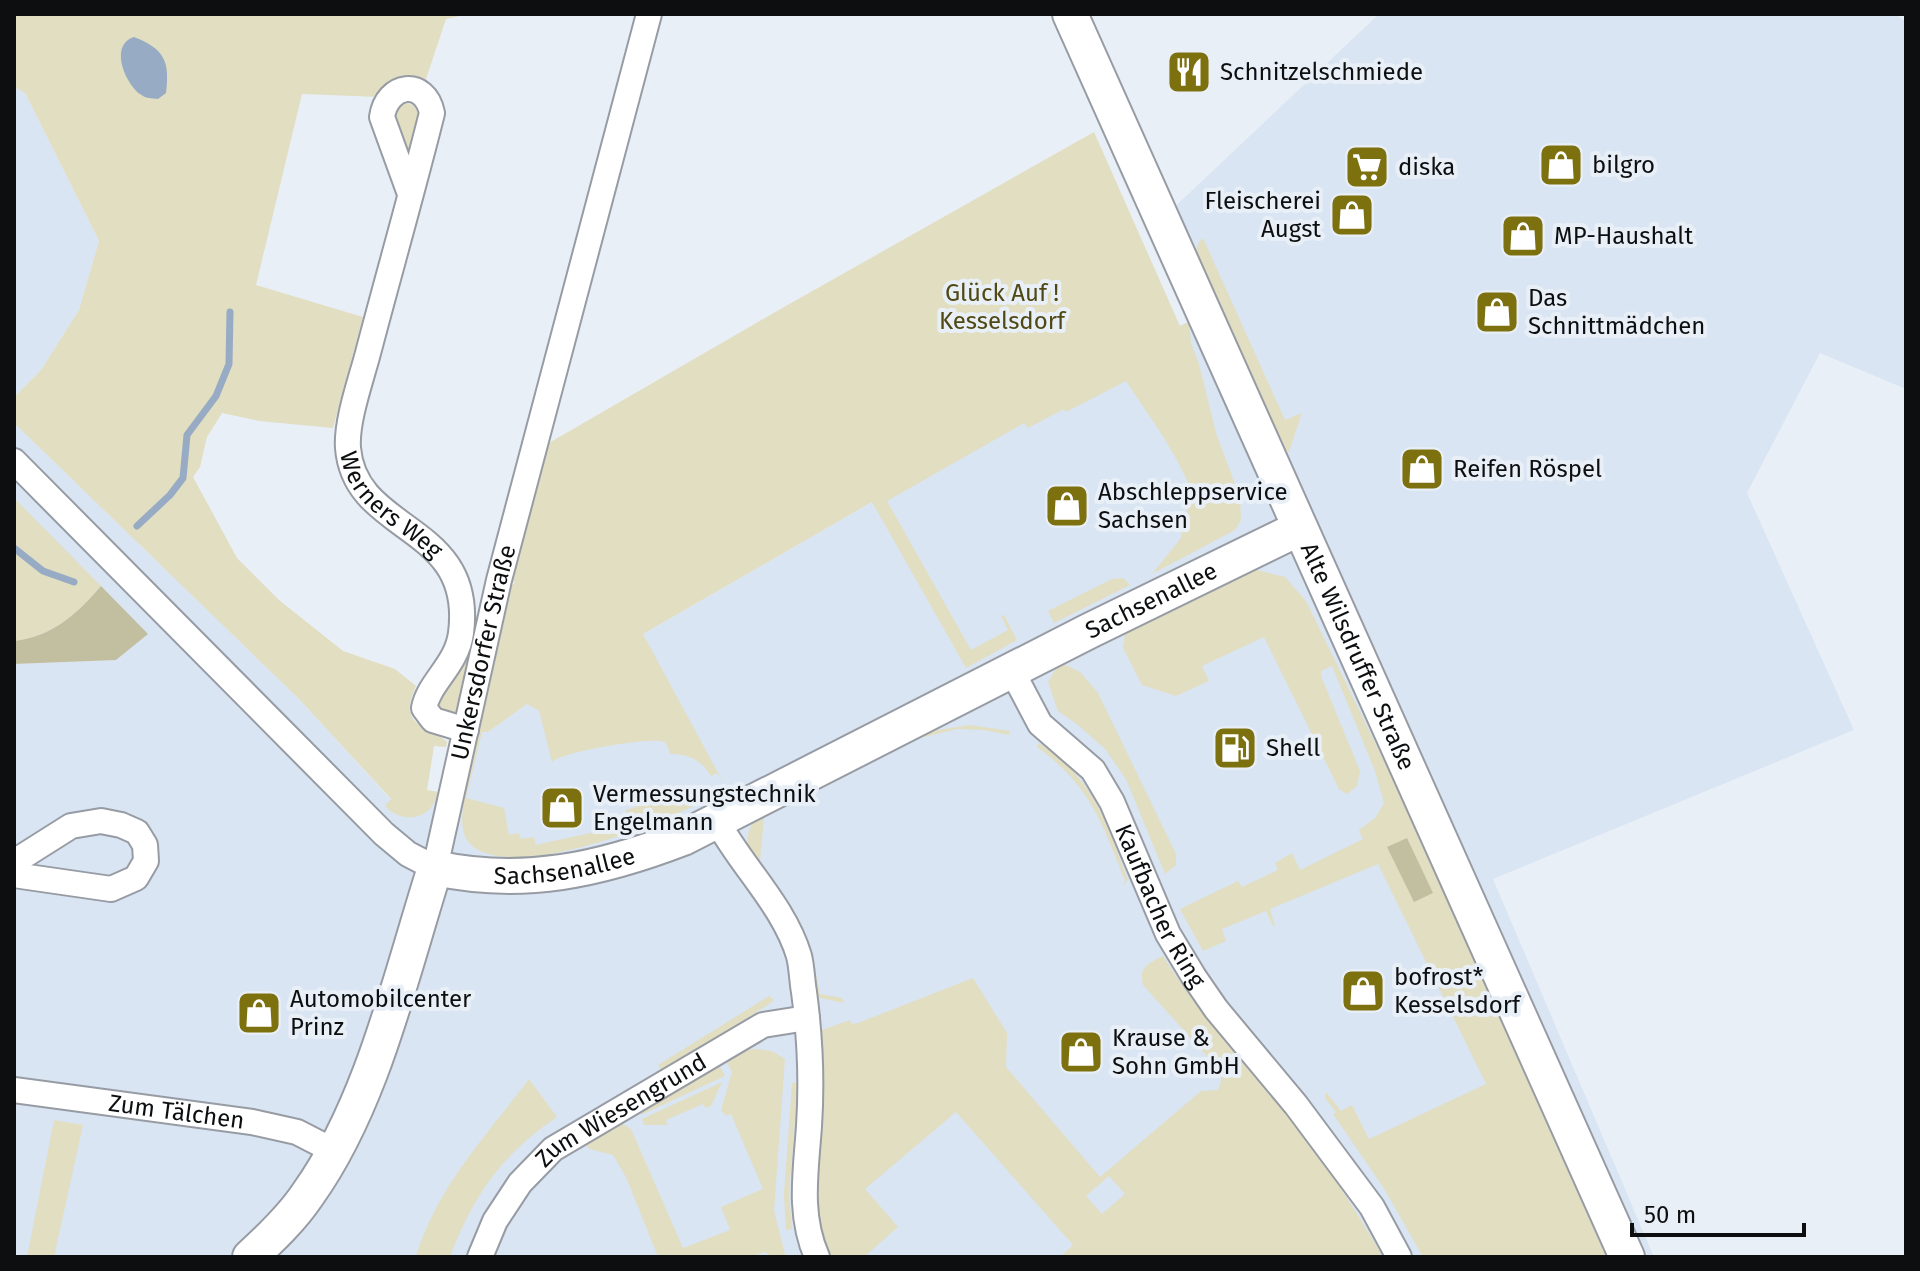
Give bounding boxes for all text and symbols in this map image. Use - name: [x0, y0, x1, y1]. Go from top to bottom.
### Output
- restaurant icon: Schnitzelschmiede: [1165, 48, 1213, 96]
- place label: Schnitzelschmiede: [1220, 58, 1423, 86]
- shop icon: bilgro: [1537, 141, 1585, 189]
- supermarket icon: diska: [1343, 143, 1391, 191]
- place label: bilgro: [1592, 151, 1655, 179]
- place label: diska: [1398, 153, 1455, 181]
- place label: Fleischerei Augst: [1204, 187, 1321, 243]
- shop icon: Fleischerei Augst: [1328, 191, 1376, 239]
- shop icon: MP-Haushalt: [1499, 212, 1547, 260]
- place label: MP-Haushalt: [1554, 222, 1693, 250]
- park label: Glück Auf ! Kesselsdorf: [939, 279, 1067, 335]
- place label: Das Schnittmädchen: [1528, 284, 1705, 340]
- shop icon: Das Schnittmädchen: [1473, 288, 1521, 336]
- shop icon: Reifen Röspel: [1398, 445, 1446, 493]
- street label: Werners Weg: [334, 448, 449, 564]
- place label: Reifen Röspel: [1453, 455, 1602, 483]
- place label: Abschleppservice Sachsen: [1098, 478, 1287, 534]
- shop icon: Abschleppservice Sachsen: [1043, 482, 1091, 530]
- street label: Alte Wilsdruffer Straße: [1295, 538, 1421, 775]
- street label: Unkersdorfer Straße: [445, 542, 522, 763]
- street label: Sachsenallee: [1081, 557, 1222, 645]
- fuel station icon: Shell: [1211, 724, 1259, 772]
- place label: Shell: [1266, 734, 1320, 762]
- place label: Vermessungstechnik Engelmann: [593, 780, 816, 836]
- shop icon: Vermessungstechnik Engelmann: [538, 784, 586, 832]
- street label: Kaufbacher Ring: [1109, 820, 1212, 994]
- street label: Sachsenallee: [493, 842, 638, 890]
- place label: bofrost* Kesselsdorf: [1394, 963, 1522, 1019]
- shop icon: bofrost* Kesselsdorf: [1339, 967, 1387, 1015]
- place label: Automobilcenter Prinz: [290, 985, 472, 1041]
- shop icon: Automobilcenter Prinz: [235, 989, 283, 1037]
- place label: Krause & Sohn GmbH: [1112, 1024, 1240, 1080]
- shop icon: Krause & Sohn GmbH: [1057, 1028, 1105, 1076]
- street label: Zum Wiesengrund: [529, 1048, 711, 1173]
- street label: Zum Tälchen: [107, 1089, 246, 1135]
- scale bar: [1632, 1187, 1804, 1237]
- text: 50 m: [1644, 1201, 1696, 1229]

